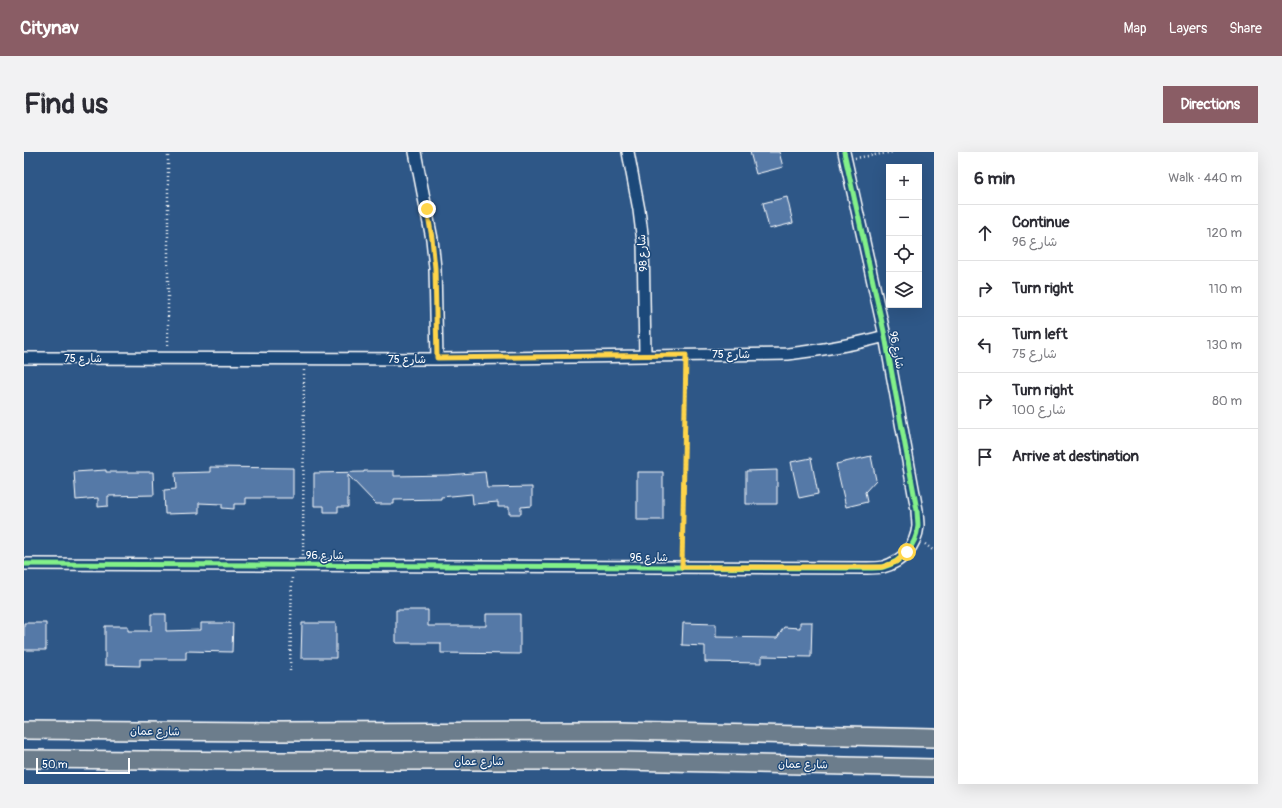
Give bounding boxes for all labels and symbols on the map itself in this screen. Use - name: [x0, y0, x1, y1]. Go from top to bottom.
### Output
- route end: [418, 200, 436, 218]
- street label: شارع 98: [635, 234, 652, 272]
- street label: شارع 96: [885, 330, 907, 371]
- street label: شارع 75: [712, 348, 750, 363]
- street label: شارع 75: [64, 352, 102, 367]
- street label: شارع 75: [388, 353, 426, 368]
- route start: [898, 543, 916, 561]
- street label: شارع 96: [306, 549, 344, 564]
- street label: شارع 96: [630, 551, 668, 566]
- street label: شارع عمان: [130, 725, 180, 740]
- street label: شارع عمان: [454, 755, 504, 770]
- scale bar: [36, 756, 130, 775]
- street label: شارع عمان: [778, 758, 828, 773]

